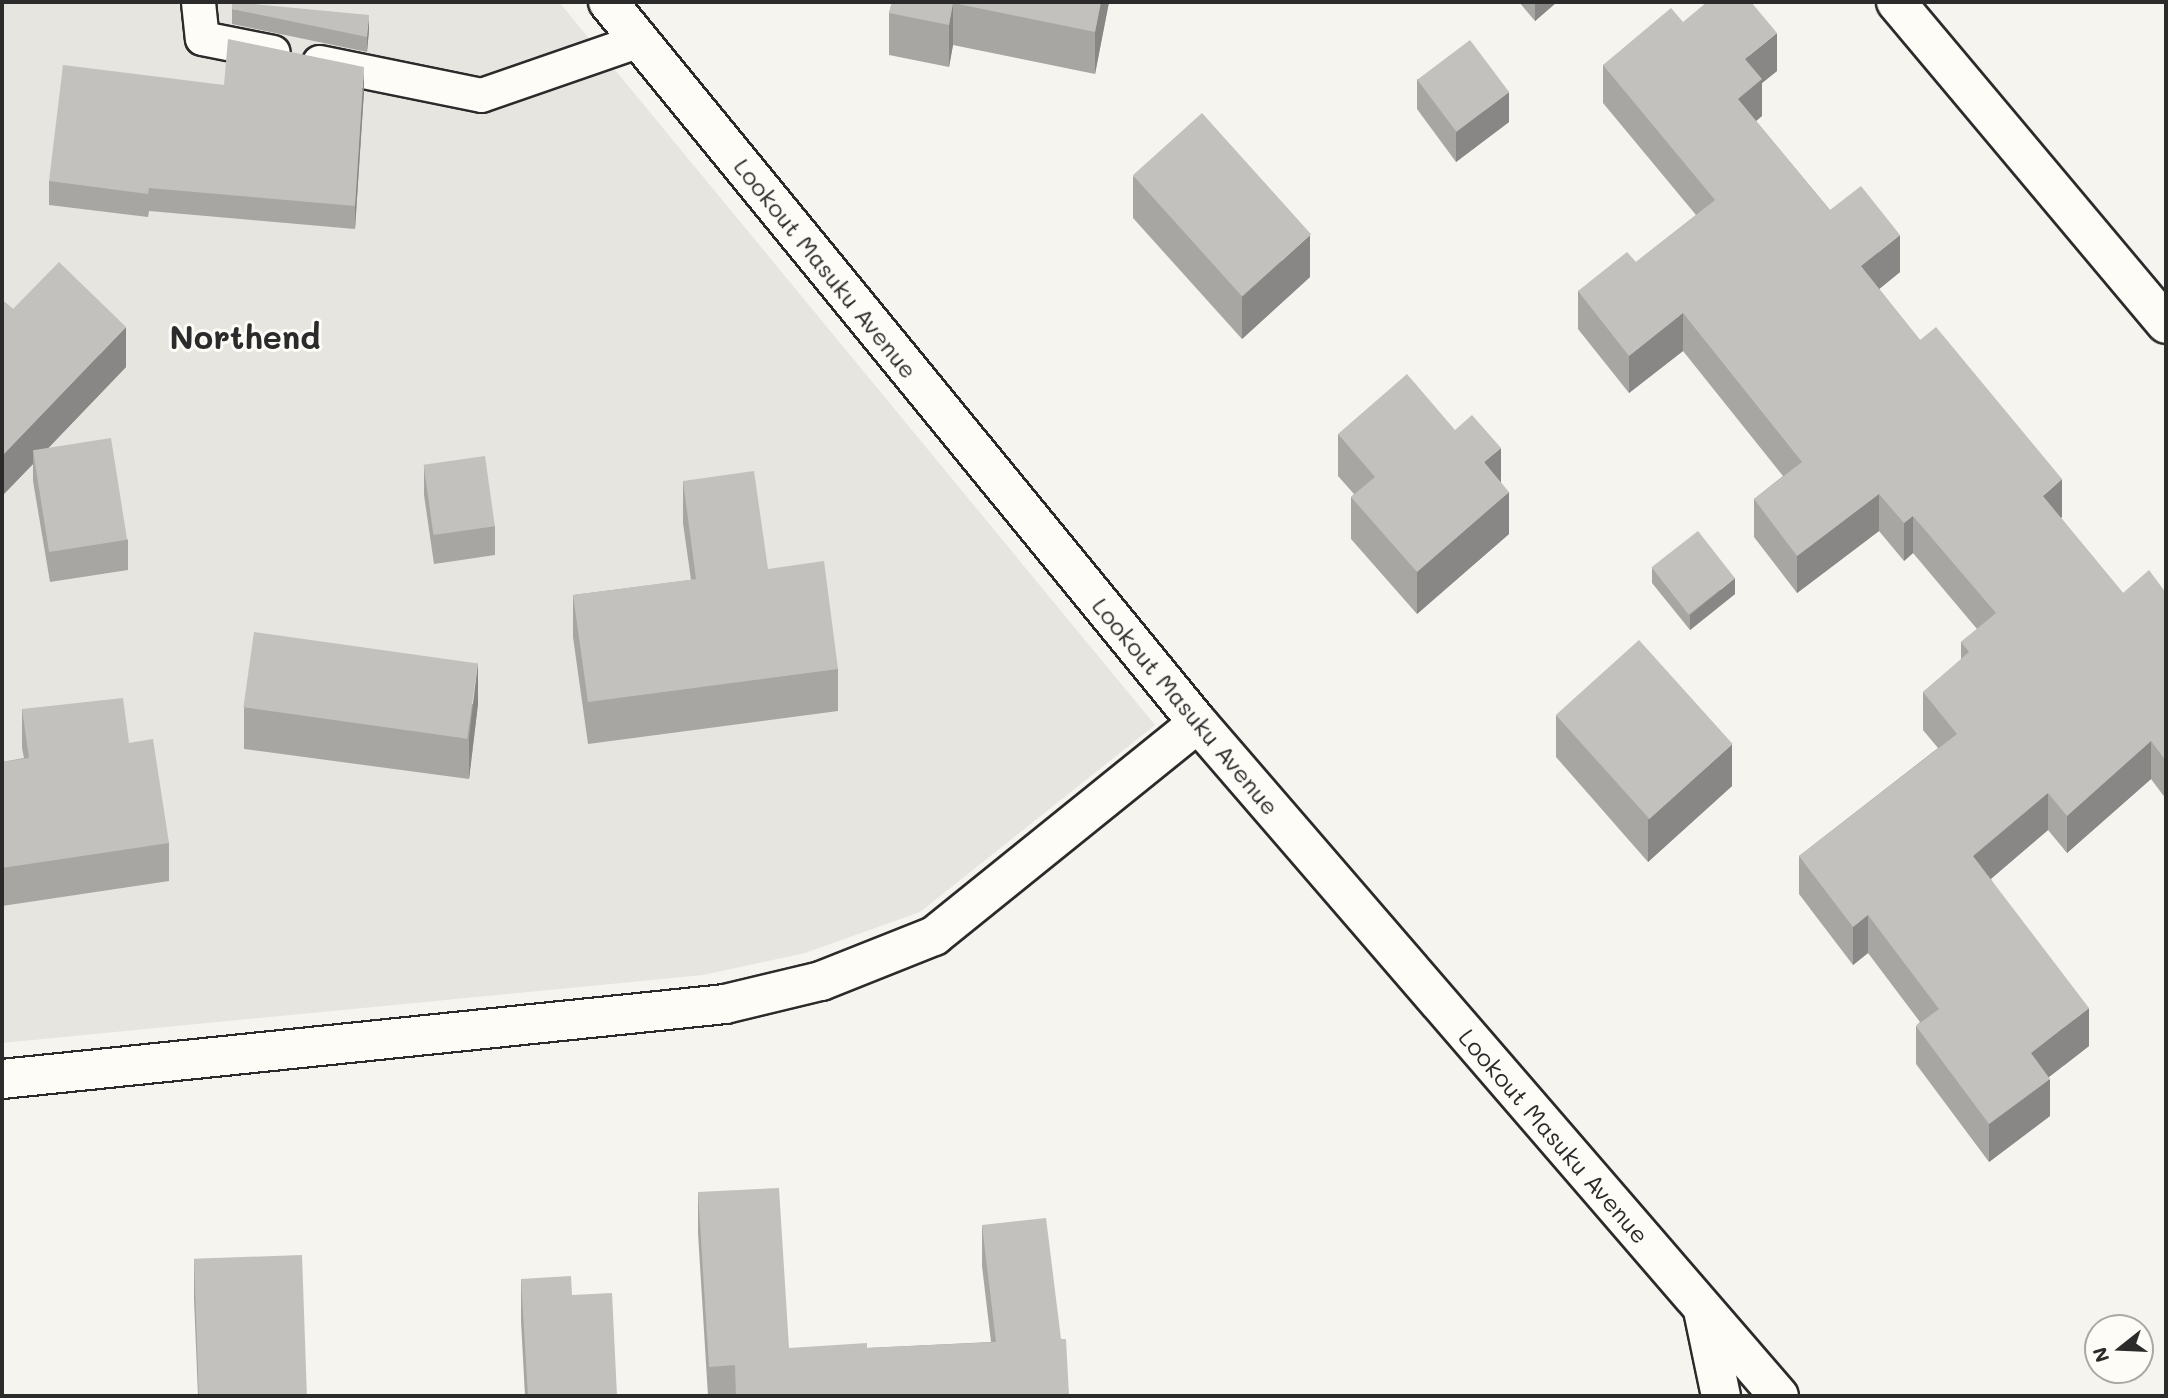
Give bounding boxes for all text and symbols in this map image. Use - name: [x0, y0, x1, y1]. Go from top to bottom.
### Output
- street label: Lookout Masuku Avenue: [728, 152, 924, 384]
- district label: Northend: [170, 317, 320, 355]
- street label: Lookout Masuku Avenue: [1087, 591, 1285, 821]
- street label: Lookout Masuku Avenue: [1453, 1023, 1655, 1249]
- north arrow: [2084, 1314, 2154, 1384]
- text: N: [2086, 1344, 2115, 1366]

